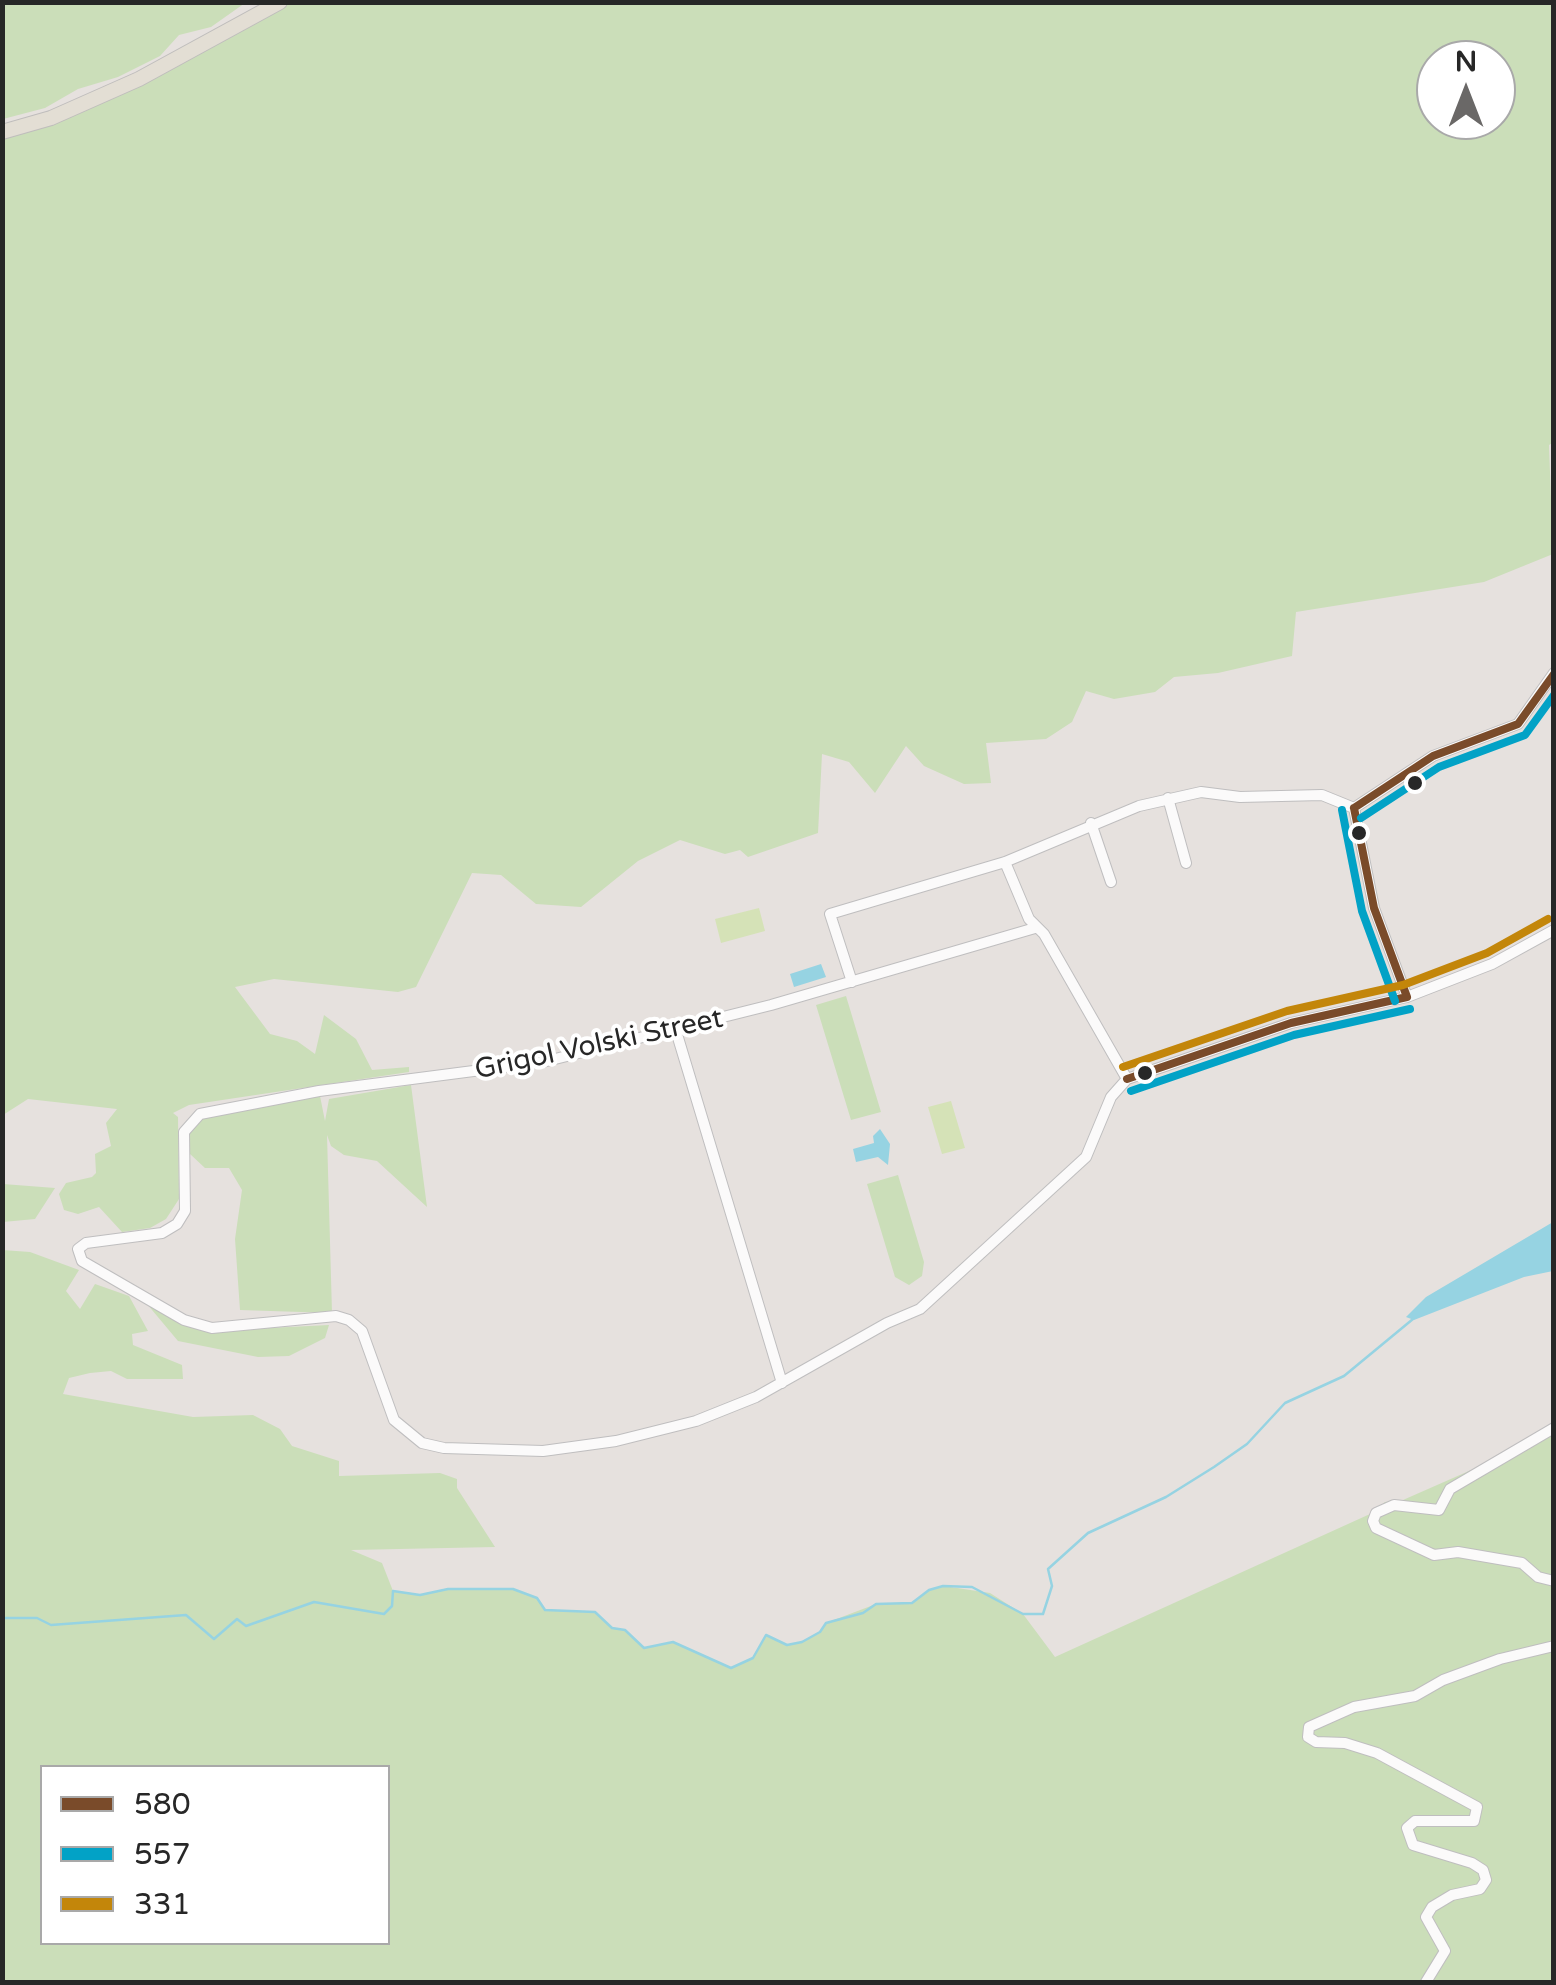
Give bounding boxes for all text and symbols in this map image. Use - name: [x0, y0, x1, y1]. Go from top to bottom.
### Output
- north arrow: [1416, 40, 1516, 140]
- text: N: [1455, 45, 1477, 79]
- unlabelled marker: [1405, 773, 1425, 793]
- unlabelled marker: [1349, 823, 1369, 843]
- street label: Grigol Volski Street: [472, 1002, 726, 1088]
- unlabelled marker: [1135, 1063, 1155, 1083]
- legend: [40, 1765, 390, 1945]
- text: 580: [134, 1786, 191, 1823]
- text: 557: [134, 1836, 191, 1873]
- text: 331: [134, 1886, 191, 1923]

